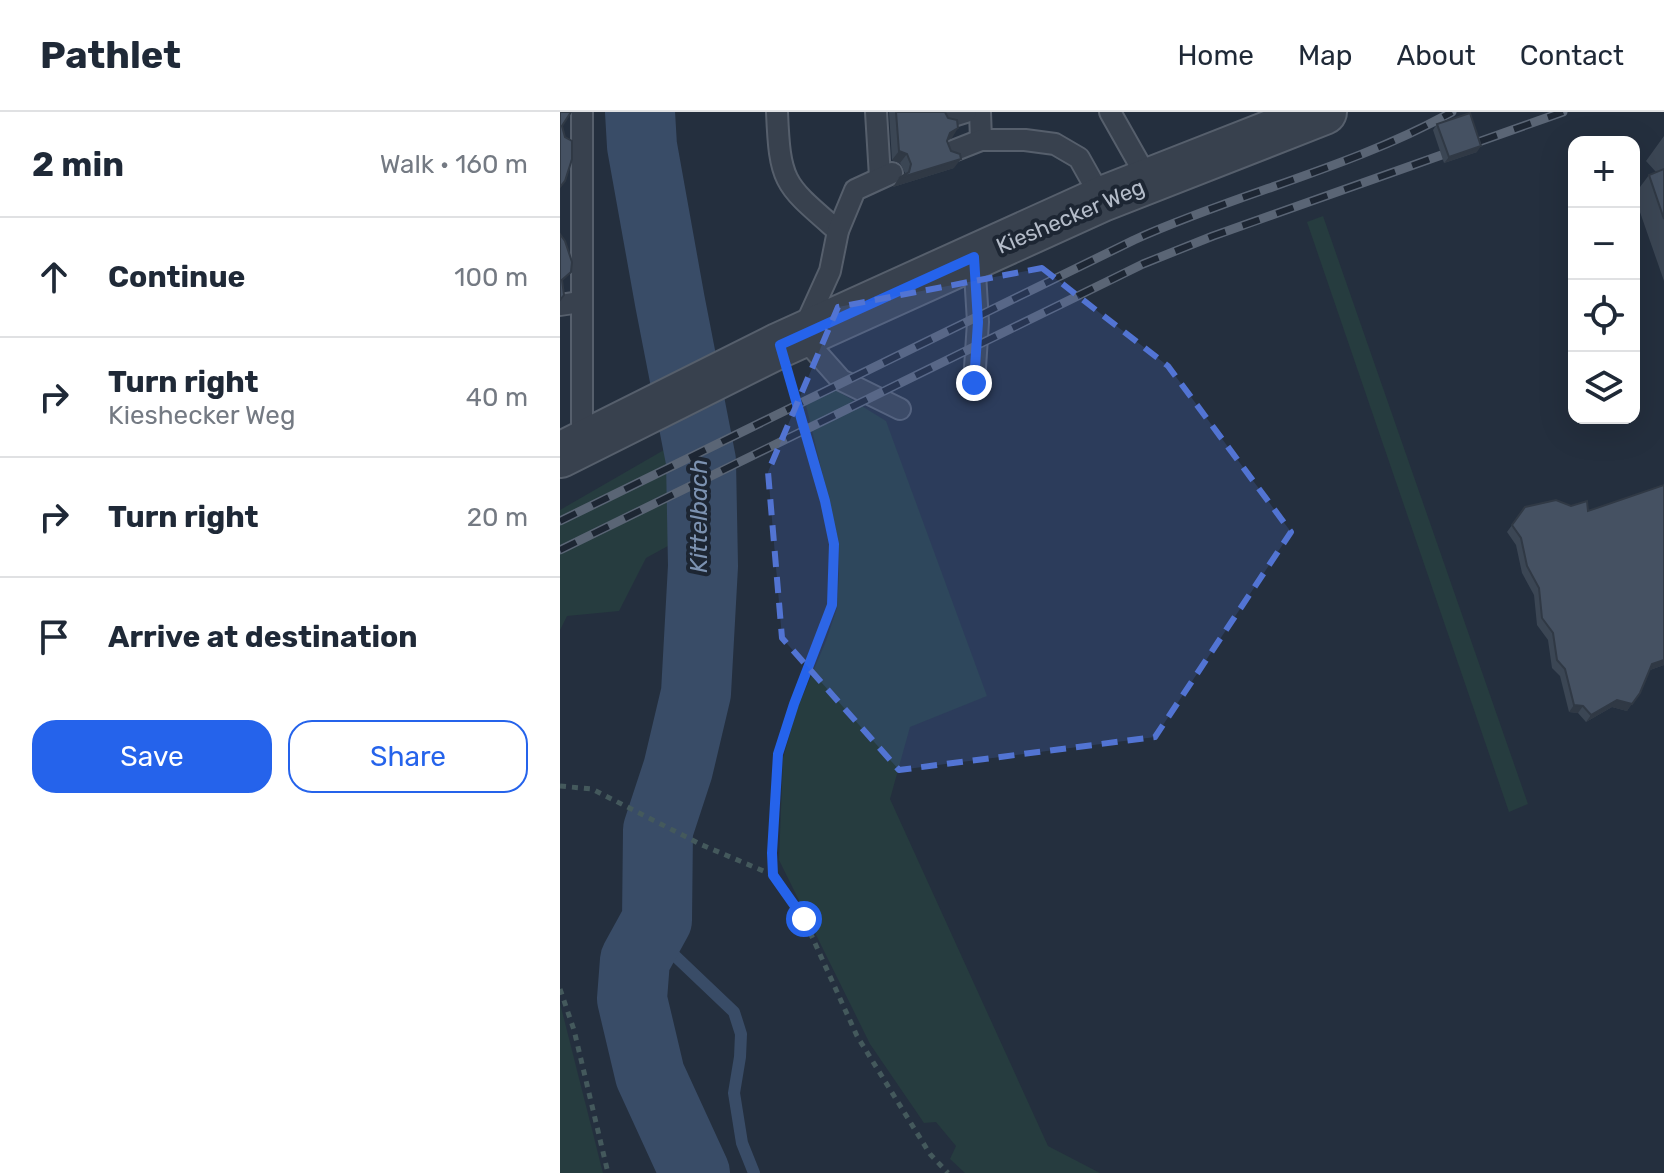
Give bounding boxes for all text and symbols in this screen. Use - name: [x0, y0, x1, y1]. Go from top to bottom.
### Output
- text: Pathlet: [40, 32, 181, 78]
- text: Home: [1177, 39, 1254, 72]
- text: Map: [1298, 39, 1352, 72]
- text: About: [1396, 39, 1476, 72]
- text: Contact: [1520, 39, 1624, 72]
- map controls: [1568, 136, 1640, 424]
- button: +: [1568, 136, 1640, 208]
- text: 2 min: [32, 144, 124, 185]
- text: Walk · 160 m: [380, 149, 528, 180]
- street label: Kieshecker Weg: [992, 173, 1148, 260]
- button: −: [1568, 208, 1640, 280]
- icon: ahead: [32, 255, 76, 299]
- text: Continue: [108, 259, 245, 295]
- text: 100 m: [454, 262, 528, 293]
- button: locate: [1568, 280, 1640, 352]
- button: layers: [1568, 352, 1640, 424]
- text: Turn right: [108, 364, 259, 400]
- route end: [956, 365, 992, 401]
- icon: right: [32, 375, 76, 419]
- text: 40 m: [466, 382, 528, 413]
- text: Kieshecker Weg: [108, 400, 295, 431]
- water label: Kittelbach: [685, 459, 713, 573]
- icon: right: [32, 495, 76, 539]
- text: Turn right: [108, 499, 259, 535]
- text: 20 m: [467, 502, 528, 533]
- icon: arrive: [32, 615, 76, 659]
- text: Arrive at destination: [108, 619, 418, 655]
- button: Save: [32, 720, 272, 793]
- button: Share: [288, 720, 528, 793]
- route start: [786, 901, 822, 937]

